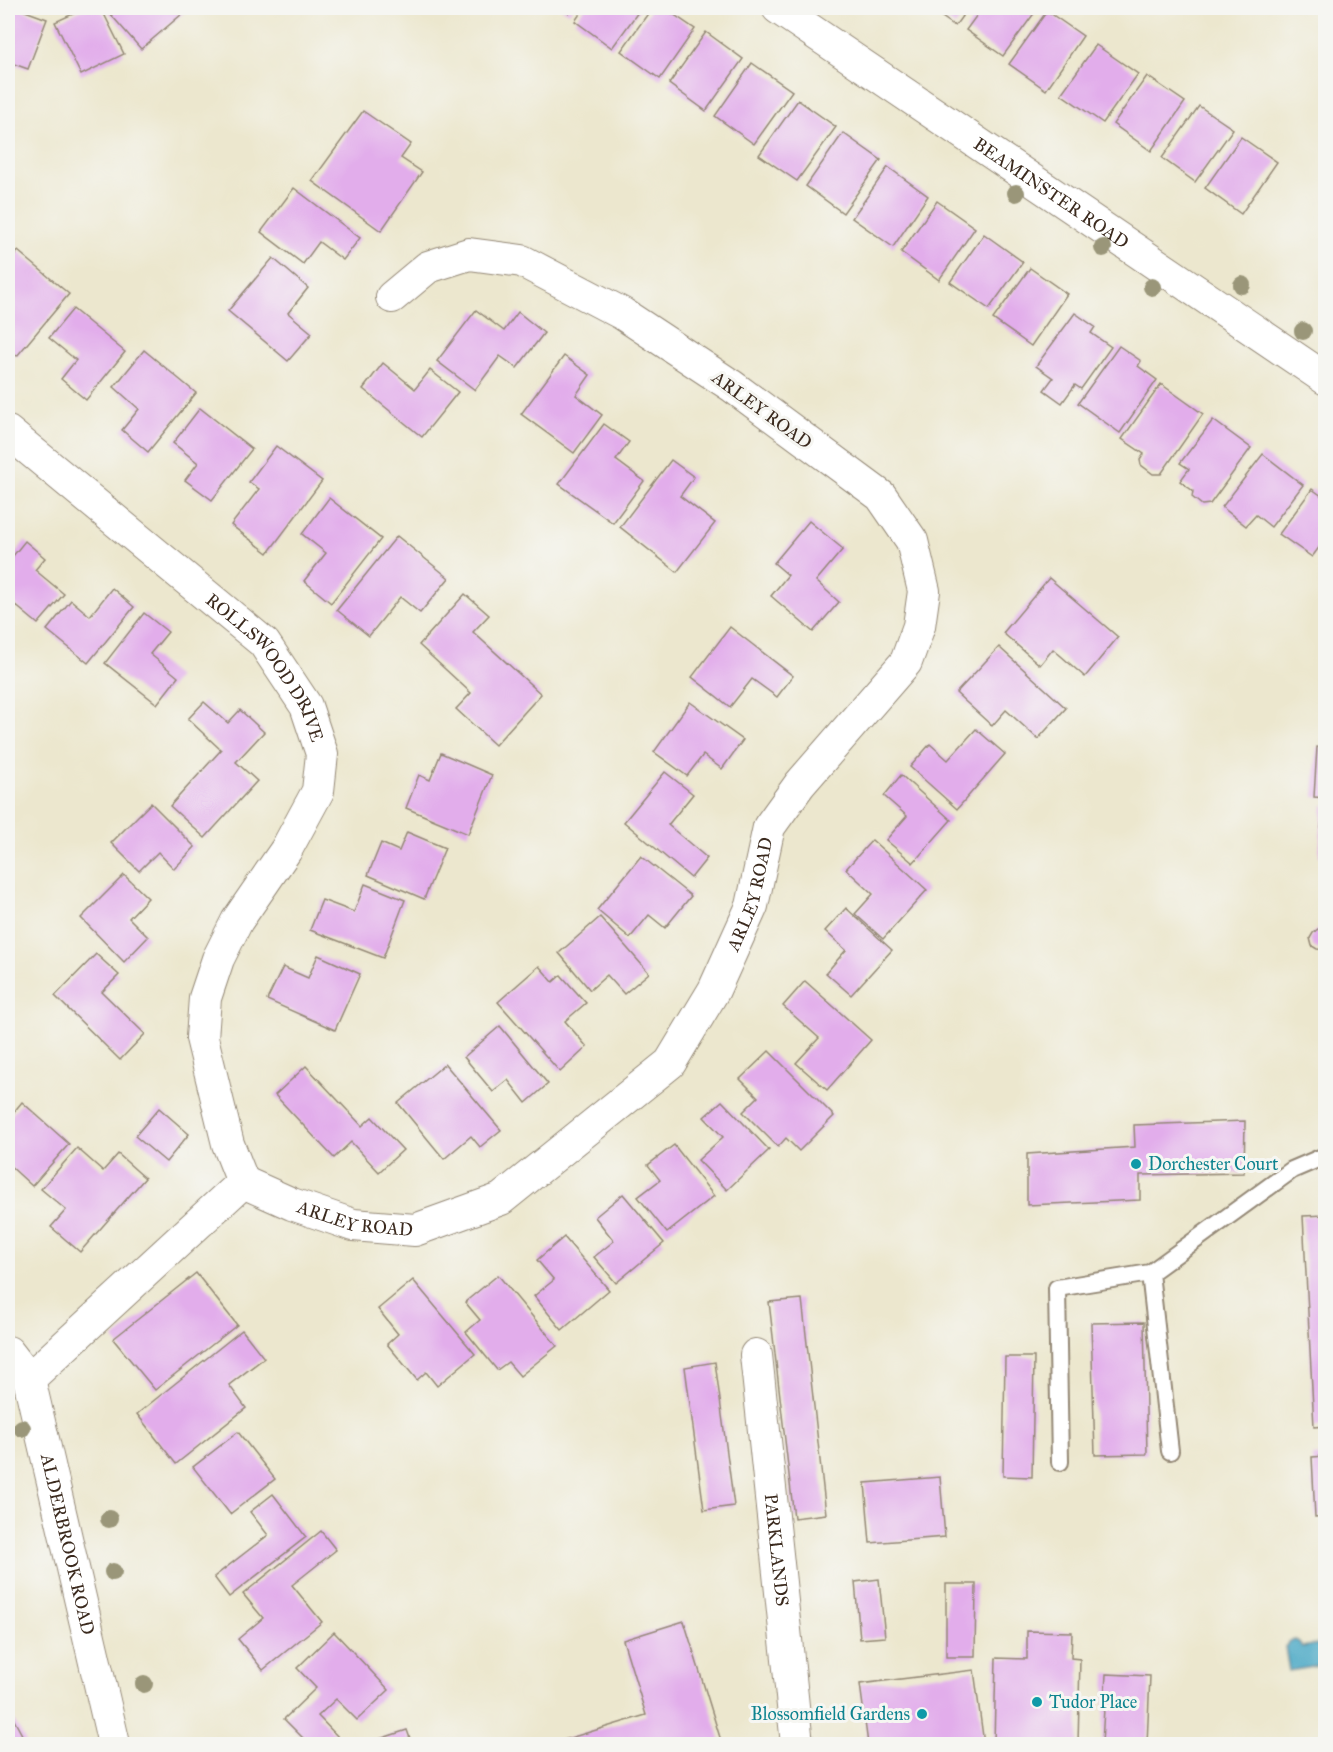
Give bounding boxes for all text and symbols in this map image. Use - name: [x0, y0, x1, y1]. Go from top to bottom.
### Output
- street label: BEAMINSTER ROAD: [970, 133, 1133, 253]
- street label: ARLEY ROAD: [707, 366, 816, 454]
- street label: ROLLSWOOD DRIVE: [201, 589, 328, 745]
- street label: ARLEY ROAD: [722, 835, 778, 955]
- place label: Dorchester Court: [1148, 1153, 1279, 1175]
- marker: Dorchester Court: [1129, 1157, 1143, 1171]
- street label: ARLEY ROAD: [293, 1195, 414, 1241]
- street label: ALDERBROOK ROAD: [36, 1451, 99, 1637]
- street label: PARKLANDS: [760, 1492, 793, 1607]
- place label: Tudor Place: [1049, 1691, 1137, 1713]
- marker: Tudor Place: [1030, 1695, 1044, 1709]
- place label: Blossomfield Gardens: [751, 1703, 910, 1725]
- marker: Blossomfield Gardens: [915, 1707, 929, 1721]

